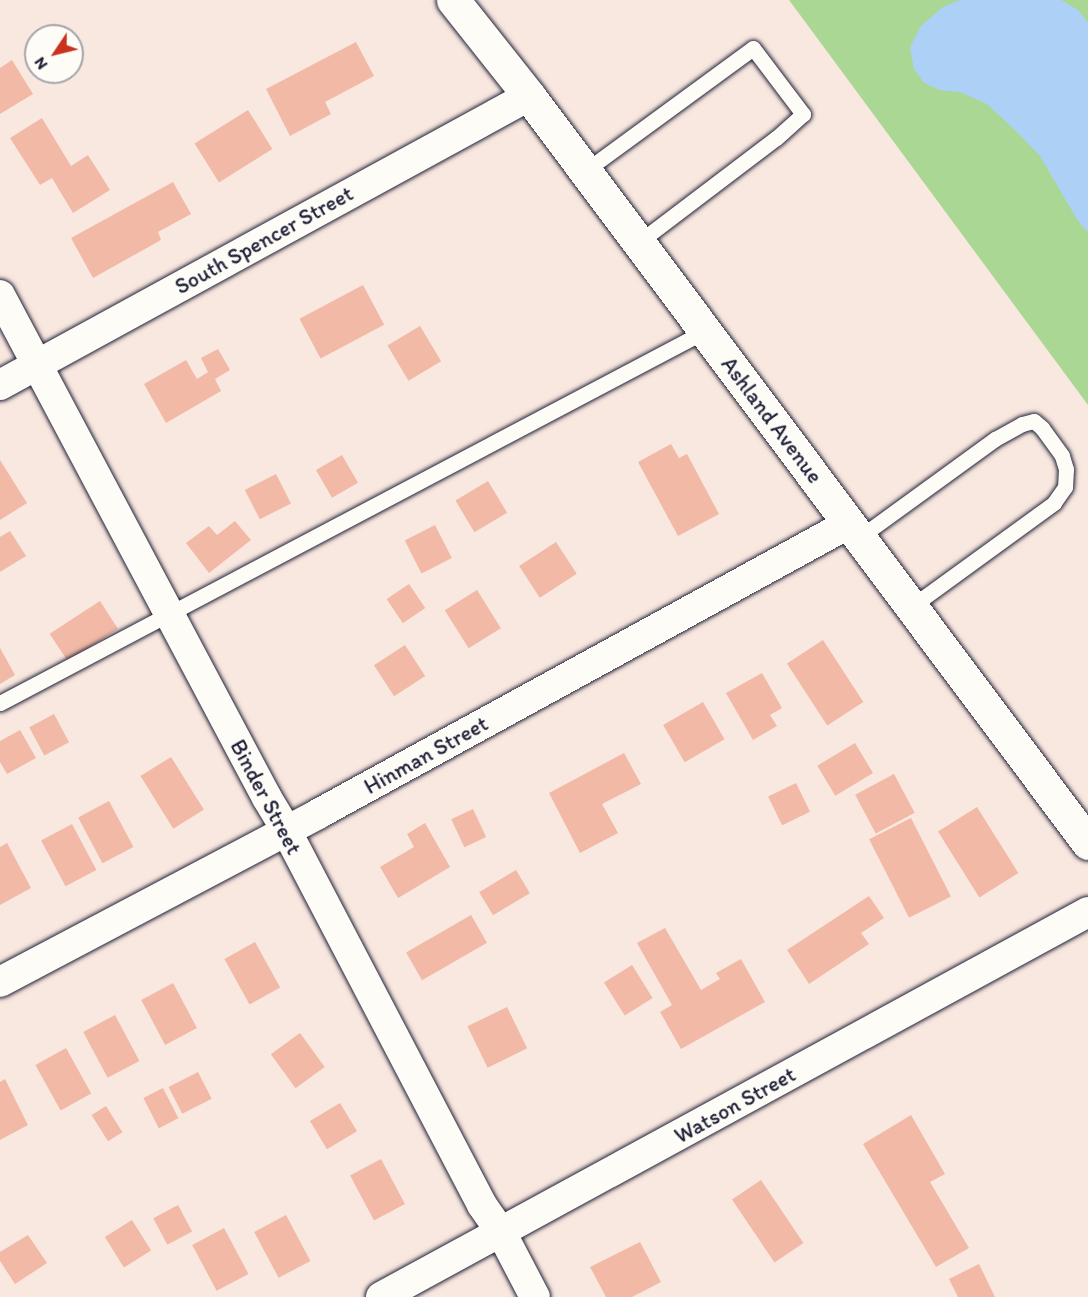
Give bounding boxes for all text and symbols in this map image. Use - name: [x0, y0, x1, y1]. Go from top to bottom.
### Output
- north arrow: [24, 24, 84, 84]
- text: N: [30, 54, 51, 73]
- street label: South Spencer Street: [171, 180, 357, 300]
- street label: Ashland Avenue: [716, 352, 828, 488]
- street label: Hinman Street: [360, 710, 492, 800]
- street label: Binder Street: [225, 735, 307, 859]
- street label: Watson Street: [670, 1061, 800, 1149]

